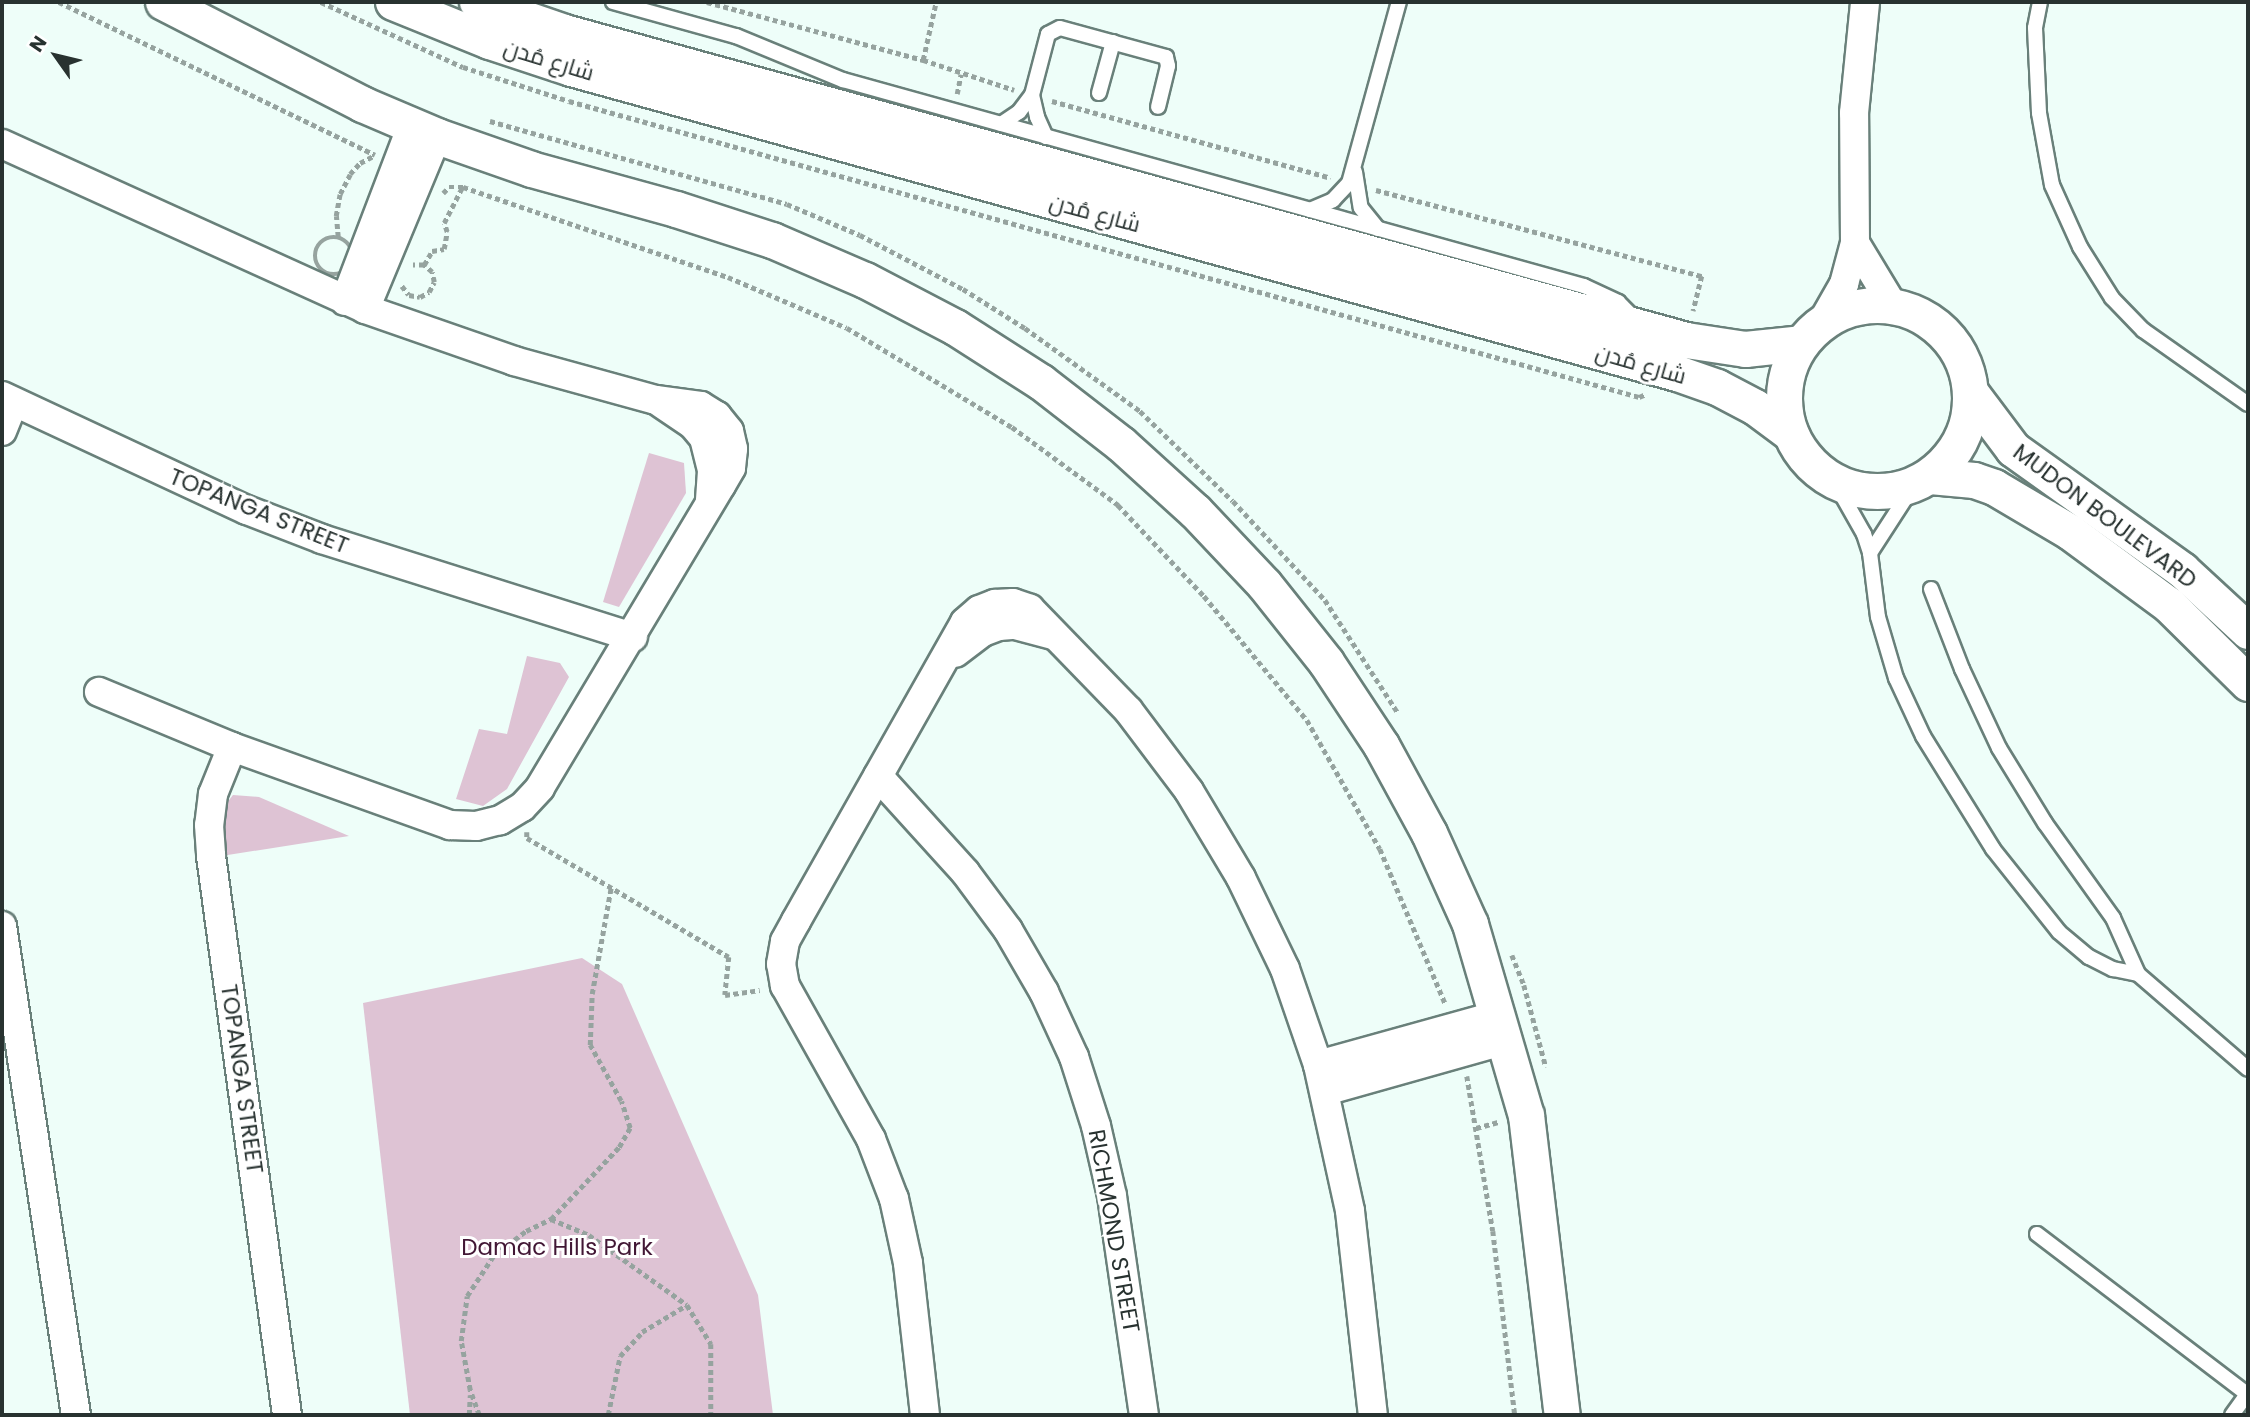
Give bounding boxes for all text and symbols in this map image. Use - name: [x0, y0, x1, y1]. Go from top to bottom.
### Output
- north arrow: [21, 21, 91, 91]
- text: N: [23, 31, 53, 57]
- street label: شارع مُدن: [500, 33, 598, 87]
- street label: شارع مُدن: [1046, 188, 1144, 238]
- street label: شارع مُدن: [1592, 338, 1690, 390]
- street label: MUDON BOULEVARD: [2008, 438, 2202, 594]
- street label: TOPANGA STREET: [165, 462, 353, 560]
- street label: TOPANGA STREET: [215, 983, 269, 1175]
- street label: RICHMOND STREET: [1083, 1127, 1145, 1335]
- park label: Damac Hills Park: [461, 1233, 653, 1261]

